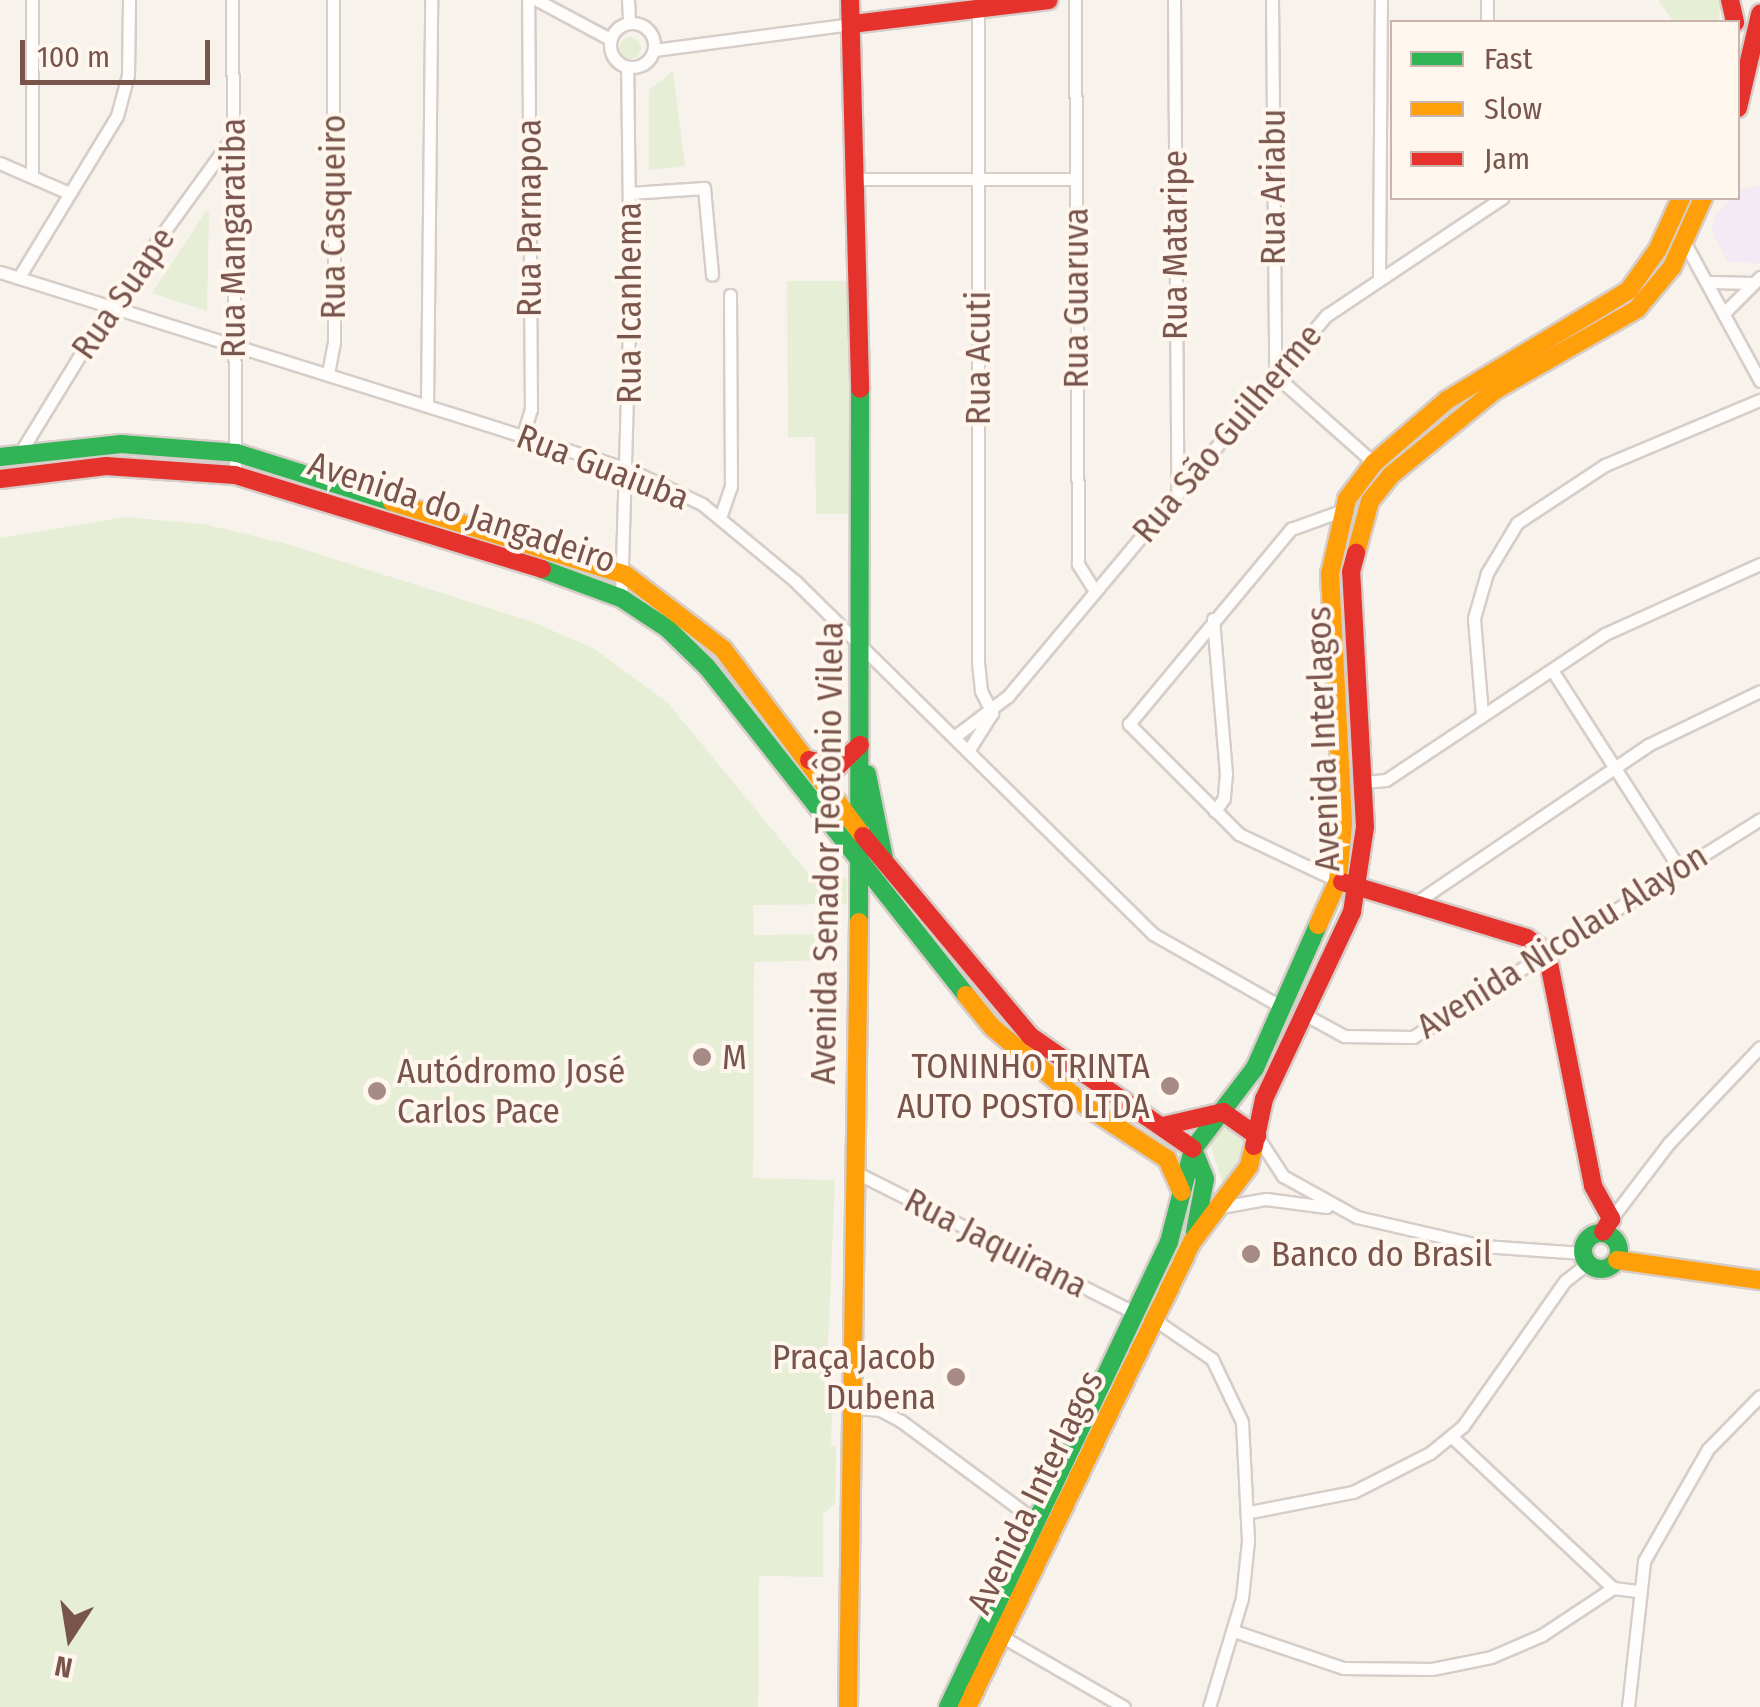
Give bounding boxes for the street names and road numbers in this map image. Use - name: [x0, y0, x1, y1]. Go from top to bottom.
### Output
- street label: Rua Ariabu: [1252, 109, 1294, 265]
- street label: Rua Casqueiro: [312, 115, 354, 319]
- street label: Rua Mangaratiba: [212, 118, 254, 358]
- street label: Rua Parnapoa: [508, 119, 550, 317]
- street label: Rua Mataripe: [1154, 150, 1196, 340]
- street label: Rua Icanhema: [608, 202, 650, 404]
- street label: Rua Guaruva: [1055, 207, 1097, 389]
- street label: Rua Suape: [62, 219, 184, 367]
- street label: Rua Acuti: [957, 291, 999, 425]
- street label: Rua São Guilherme: [1123, 315, 1331, 551]
- street label: Rua Guaiuba: [511, 415, 695, 519]
- street label: Avenida do Jangadeiro: [303, 443, 621, 581]
- street label: Avenida Interlagos: [1297, 606, 1349, 872]
- street label: Avenida Senador Teotônio Vilela: [802, 621, 852, 1085]
- street label: Avenida Nicolau Alayon: [1409, 835, 1715, 1047]
- street label: Rua Jaquirana: [898, 1179, 1094, 1307]
- street label: Avenida Interlagos: [958, 1363, 1112, 1621]

